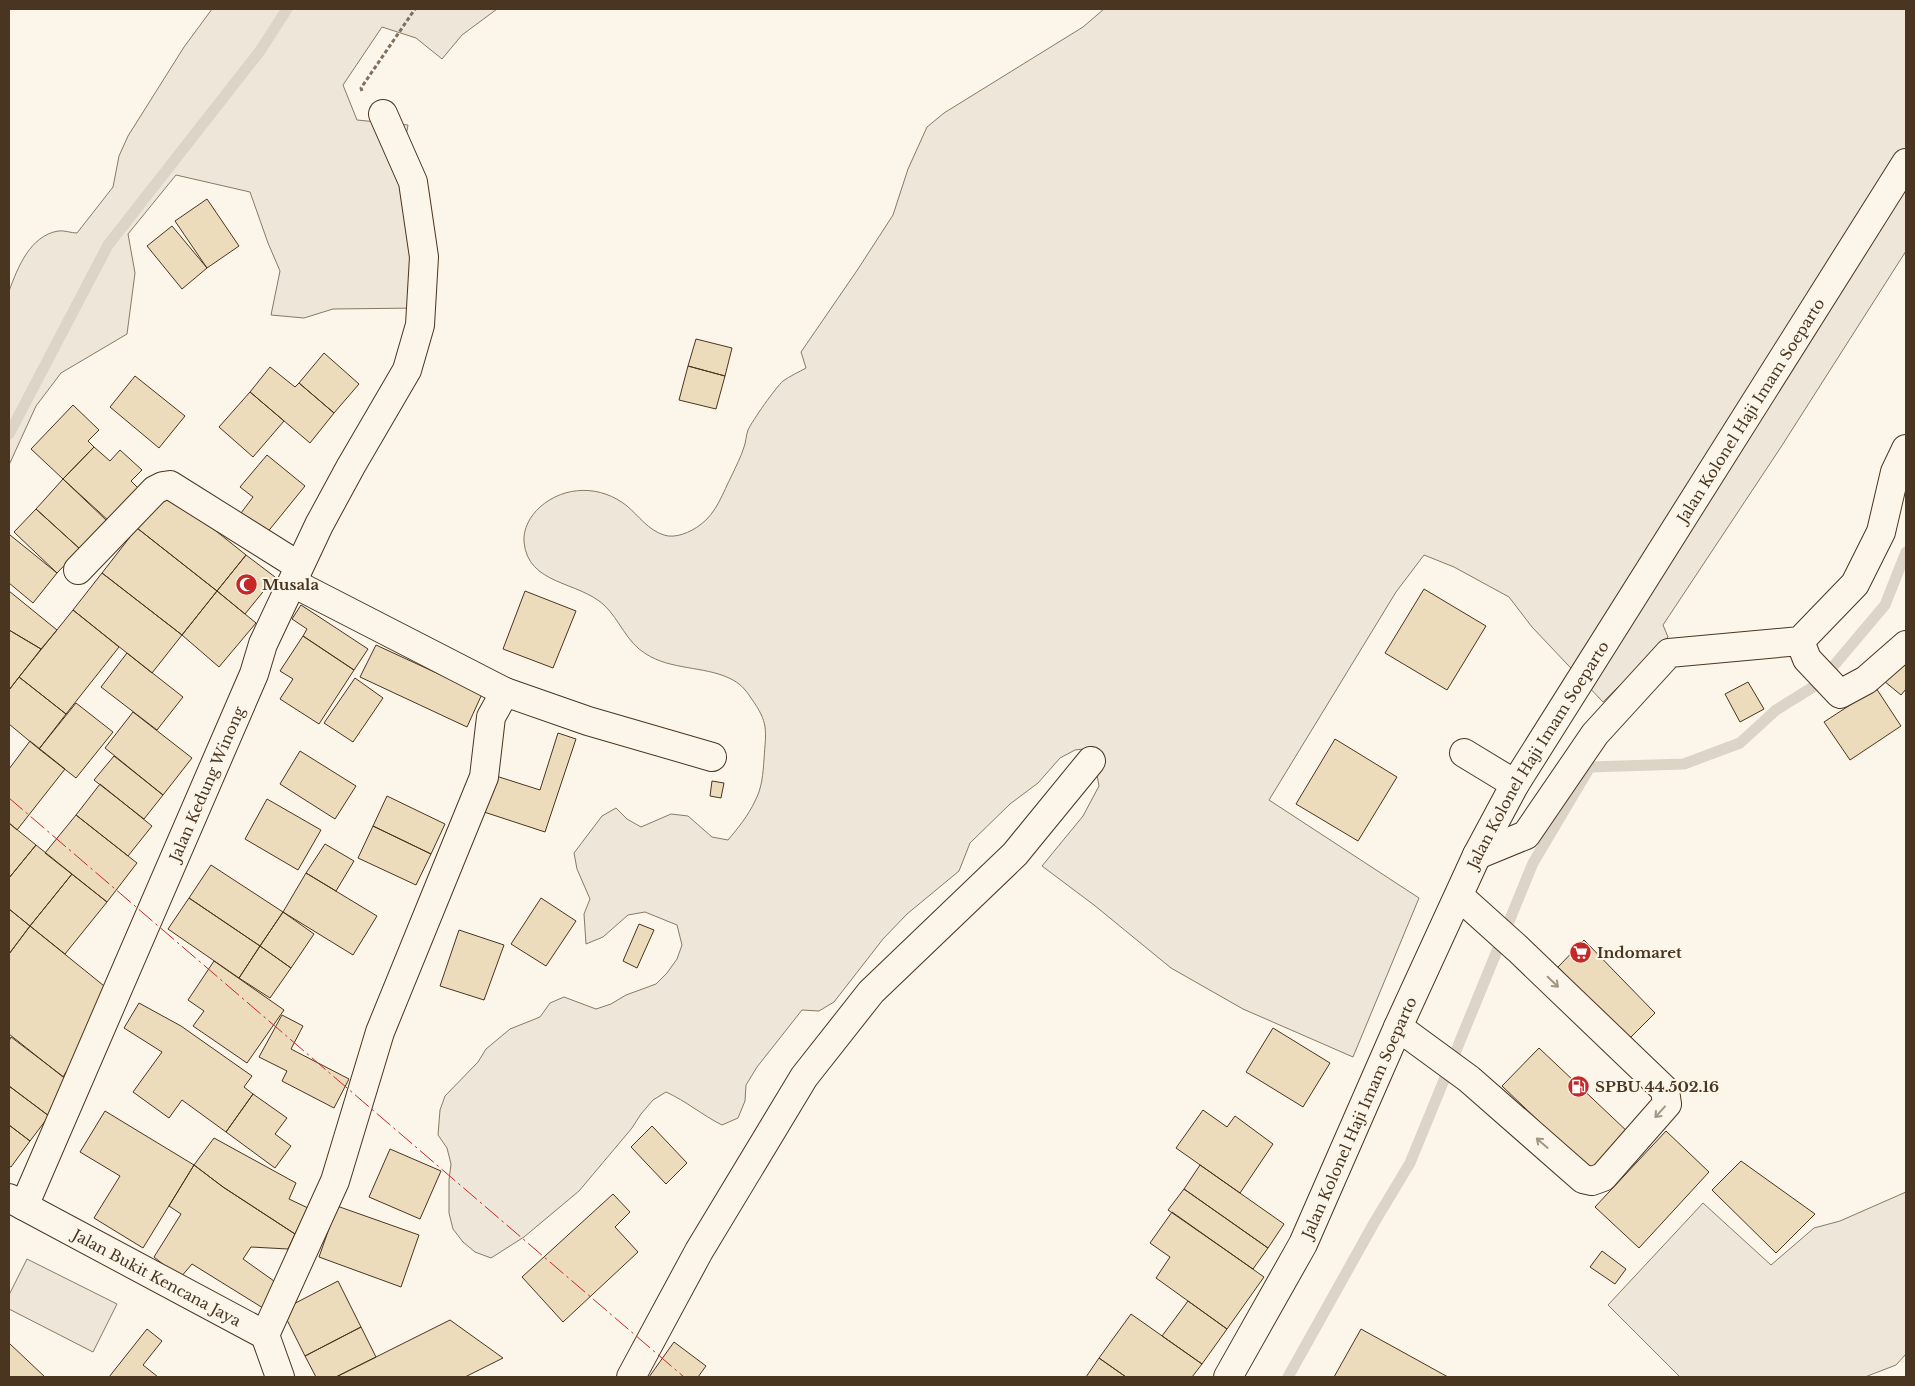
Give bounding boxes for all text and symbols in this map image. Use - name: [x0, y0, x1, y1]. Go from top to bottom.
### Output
- street label: Jalan Kolonel Haji Imam Soeparto: [1671, 294, 1828, 528]
- mosque icon: Musala: [234, 572, 258, 596]
- place label: Musala: [262, 575, 319, 594]
- street label: Jalan Kolonel Haji Imam Soeparto: [1462, 637, 1612, 873]
- street label: Jalan Kedung Winong: [164, 703, 249, 866]
- supermarket icon: Indomaret: [1569, 940, 1593, 964]
- place label: Indomaret: [1597, 943, 1682, 962]
- one-way arrow: [1547, 976, 1559, 988]
- street label: Jalan Kolonel Haji Imam Soeparto: [1296, 993, 1420, 1243]
- fuel station icon: SPBU 44.502.16: [1567, 1074, 1591, 1098]
- place label: SPBU 44.502.16: [1595, 1077, 1719, 1096]
- one-way arrow: [1655, 1105, 1666, 1118]
- one-way arrow: [1535, 1137, 1548, 1149]
- street label: Jalan Bukit Kencana Jaya: [68, 1224, 245, 1330]

